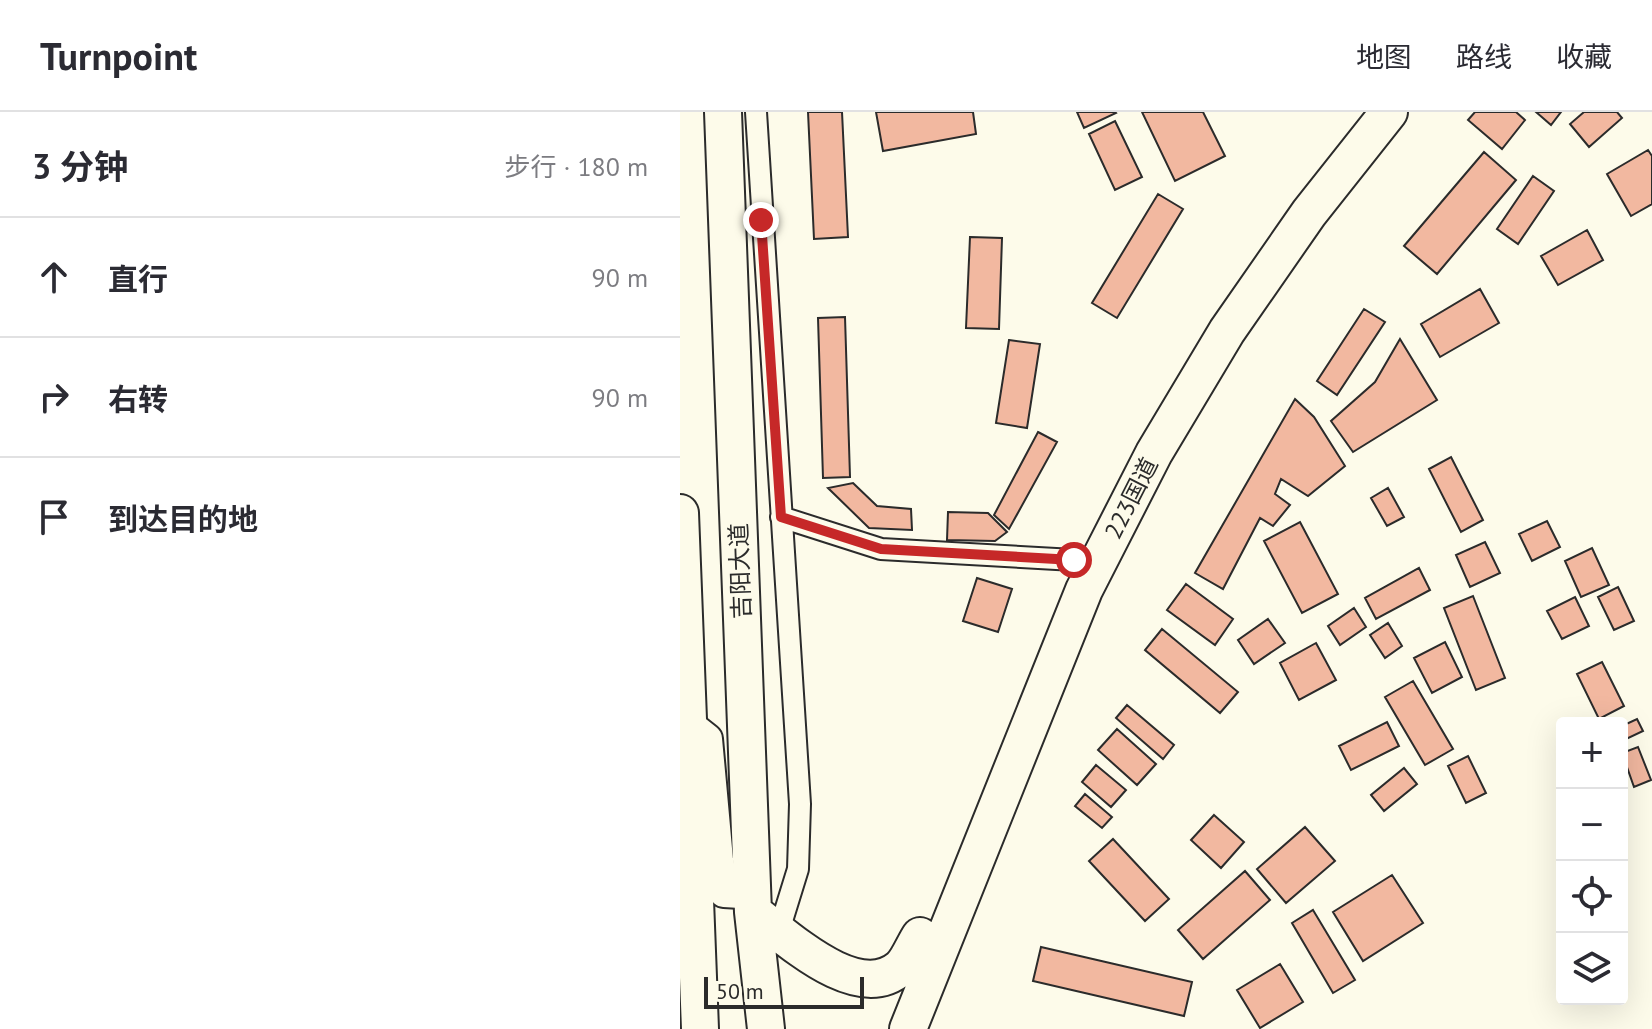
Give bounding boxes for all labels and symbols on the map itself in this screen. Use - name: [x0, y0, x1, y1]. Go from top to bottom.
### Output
- route end: [743, 202, 779, 238]
- street label: 223国道: [1097, 452, 1165, 544]
- street label: 吉阳大道: [723, 522, 757, 620]
- route start: [1056, 542, 1092, 578]
- scale bar: [704, 973, 864, 1009]

